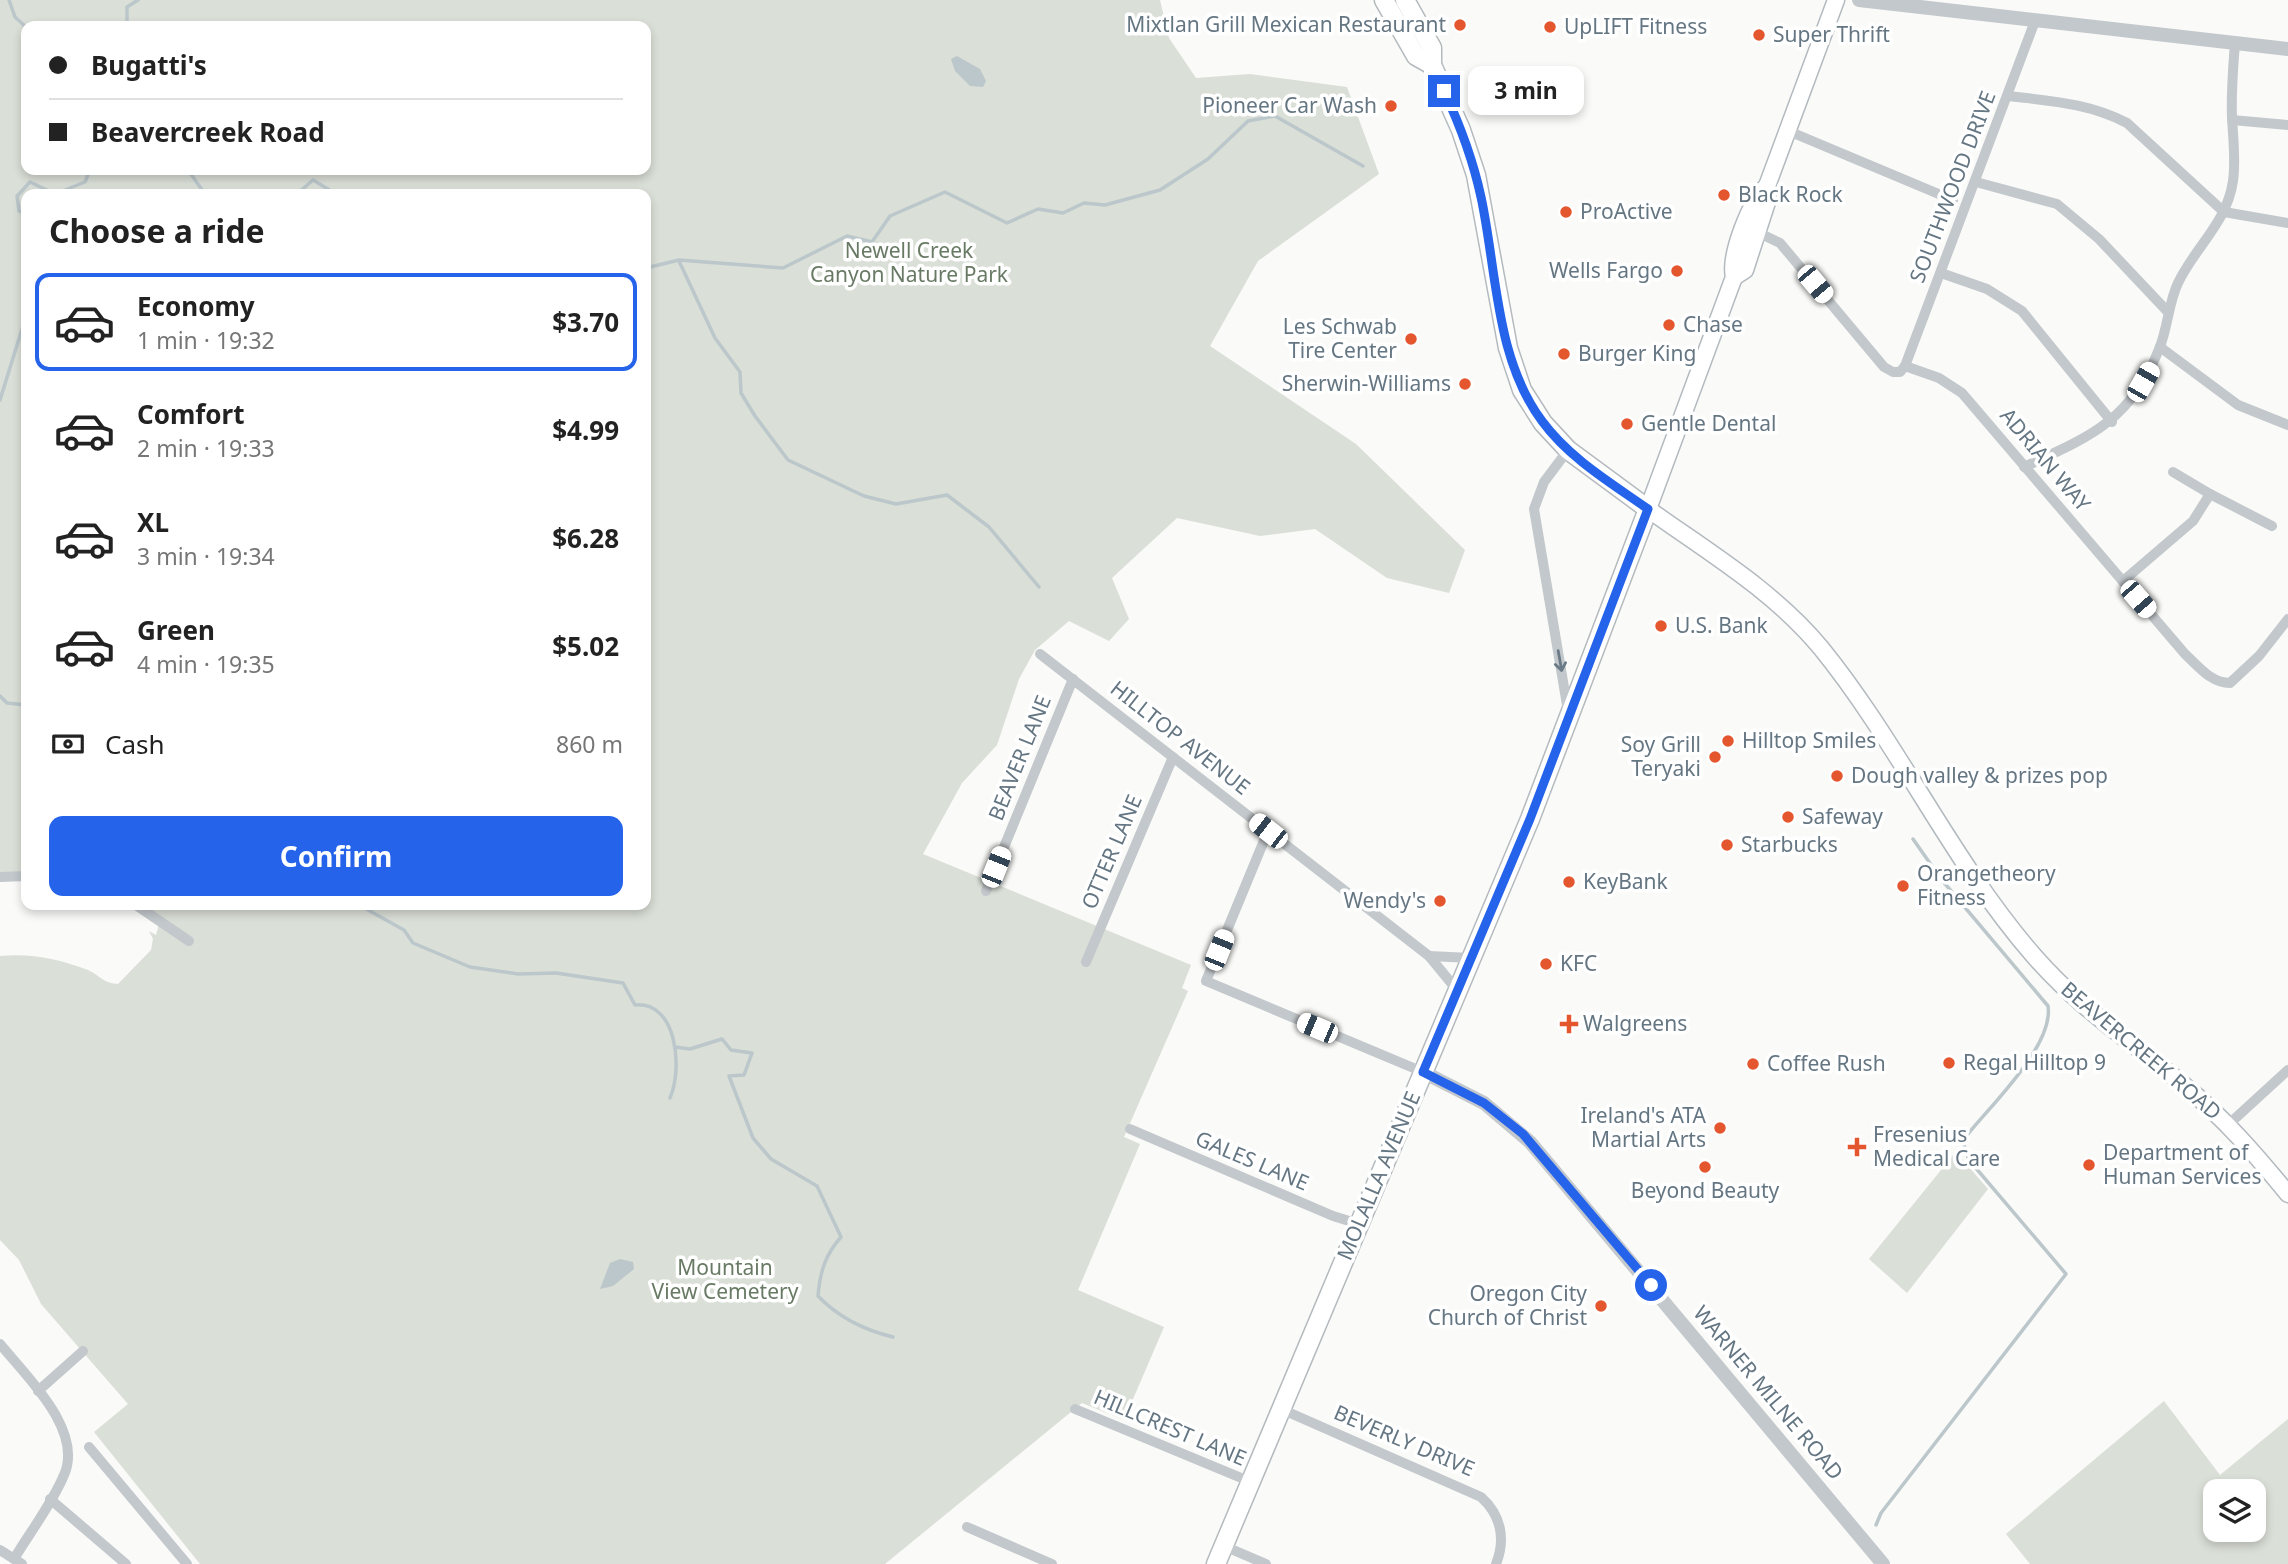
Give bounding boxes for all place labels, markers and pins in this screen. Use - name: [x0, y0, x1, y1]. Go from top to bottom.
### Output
- place label: Mixtlan Grill Mexican Restaurant: [1126, 10, 1446, 38]
- place label: UpLIFT Fitness: [1564, 12, 1707, 40]
- marker: Mixtlan Grill Mexican Restaurant: [1452, 17, 1468, 33]
- marker: UpLIFT Fitness: [1542, 19, 1558, 35]
- place label: Super Thrift: [1773, 20, 1890, 48]
- marker: Super Thrift: [1751, 27, 1767, 43]
- place label: Pioneer Car Wash: [1202, 91, 1377, 119]
- marker: Pioneer Car Wash: [1383, 98, 1399, 114]
- place label: Black Rock: [1738, 180, 1843, 208]
- marker: Black Rock: [1716, 187, 1732, 203]
- place label: ProActive: [1580, 197, 1673, 225]
- marker: ProActive: [1558, 204, 1574, 220]
- place label: Wells Fargo: [1549, 256, 1663, 284]
- marker: Wells Fargo: [1669, 263, 1685, 279]
- place label: Chase: [1683, 310, 1743, 338]
- place label: Les Schwab Tire Center: [1283, 312, 1397, 364]
- marker: Chase: [1661, 317, 1677, 333]
- marker: Les Schwab Tire Center: [1403, 331, 1419, 347]
- place label: Burger King: [1578, 339, 1696, 367]
- marker: Burger King: [1556, 346, 1572, 362]
- place label: Sherwin-Williams: [1282, 369, 1451, 397]
- marker: Sherwin-Williams: [1457, 376, 1473, 392]
- place label: Gentle Dental: [1641, 409, 1776, 437]
- marker: Gentle Dental: [1619, 416, 1635, 432]
- place label: U.S. Bank: [1675, 611, 1769, 639]
- marker: U.S. Bank: [1653, 618, 1669, 634]
- place label: Hilltop Smiles: [1742, 726, 1876, 754]
- place label: Soy Grill Teryaki: [1621, 730, 1701, 782]
- marker: Hilltop Smiles: [1720, 733, 1736, 749]
- marker: Soy Grill Teryaki: [1707, 749, 1723, 765]
- place label: Dough valley & prizes pop: [1851, 761, 2108, 789]
- marker: Dough valley & prizes pop: [1829, 768, 1845, 784]
- place label: Safeway: [1802, 802, 1883, 830]
- marker: Safeway: [1780, 809, 1796, 825]
- place label: Starbucks: [1741, 830, 1838, 858]
- marker: Starbucks: [1719, 837, 1735, 853]
- place label: Orangetheory Fitness: [1917, 859, 2056, 911]
- place label: KeyBank: [1583, 867, 1669, 895]
- marker: KeyBank: [1561, 874, 1577, 890]
- marker: Orangetheory Fitness: [1895, 878, 1911, 894]
- place label: Wendy's: [1343, 886, 1426, 914]
- marker: Wendy's: [1432, 893, 1448, 909]
- place label: KFC: [1560, 949, 1597, 977]
- marker: KFC: [1538, 956, 1554, 972]
- place label: Walgreens: [1583, 1009, 1687, 1037]
- marker: Walgreens: [1561, 1016, 1577, 1032]
- place label: Regal Hilltop 9: [1963, 1048, 2106, 1076]
- place label: Coffee Rush: [1767, 1049, 1886, 1077]
- marker: Regal Hilltop 9: [1941, 1055, 1957, 1071]
- marker: Coffee Rush: [1745, 1056, 1761, 1072]
- place label: Ireland's ATA Martial Arts: [1581, 1101, 1707, 1153]
- marker: Ireland's ATA Martial Arts: [1712, 1120, 1728, 1136]
- place label: Fresenius Medical Care: [1873, 1120, 2000, 1172]
- marker: Fresenius Medical Care: [1847, 1137, 1867, 1157]
- place label: Department of Human Services: [2103, 1138, 2262, 1190]
- marker: Department of Human Services: [2081, 1157, 2097, 1173]
- marker: Beyond Beauty: [1697, 1159, 1713, 1175]
- place label: Beyond Beauty: [1631, 1176, 1779, 1204]
- place label: Oregon City Church of Christ: [1428, 1279, 1587, 1331]
- marker: Oregon City Church of Christ: [1593, 1298, 1609, 1314]

